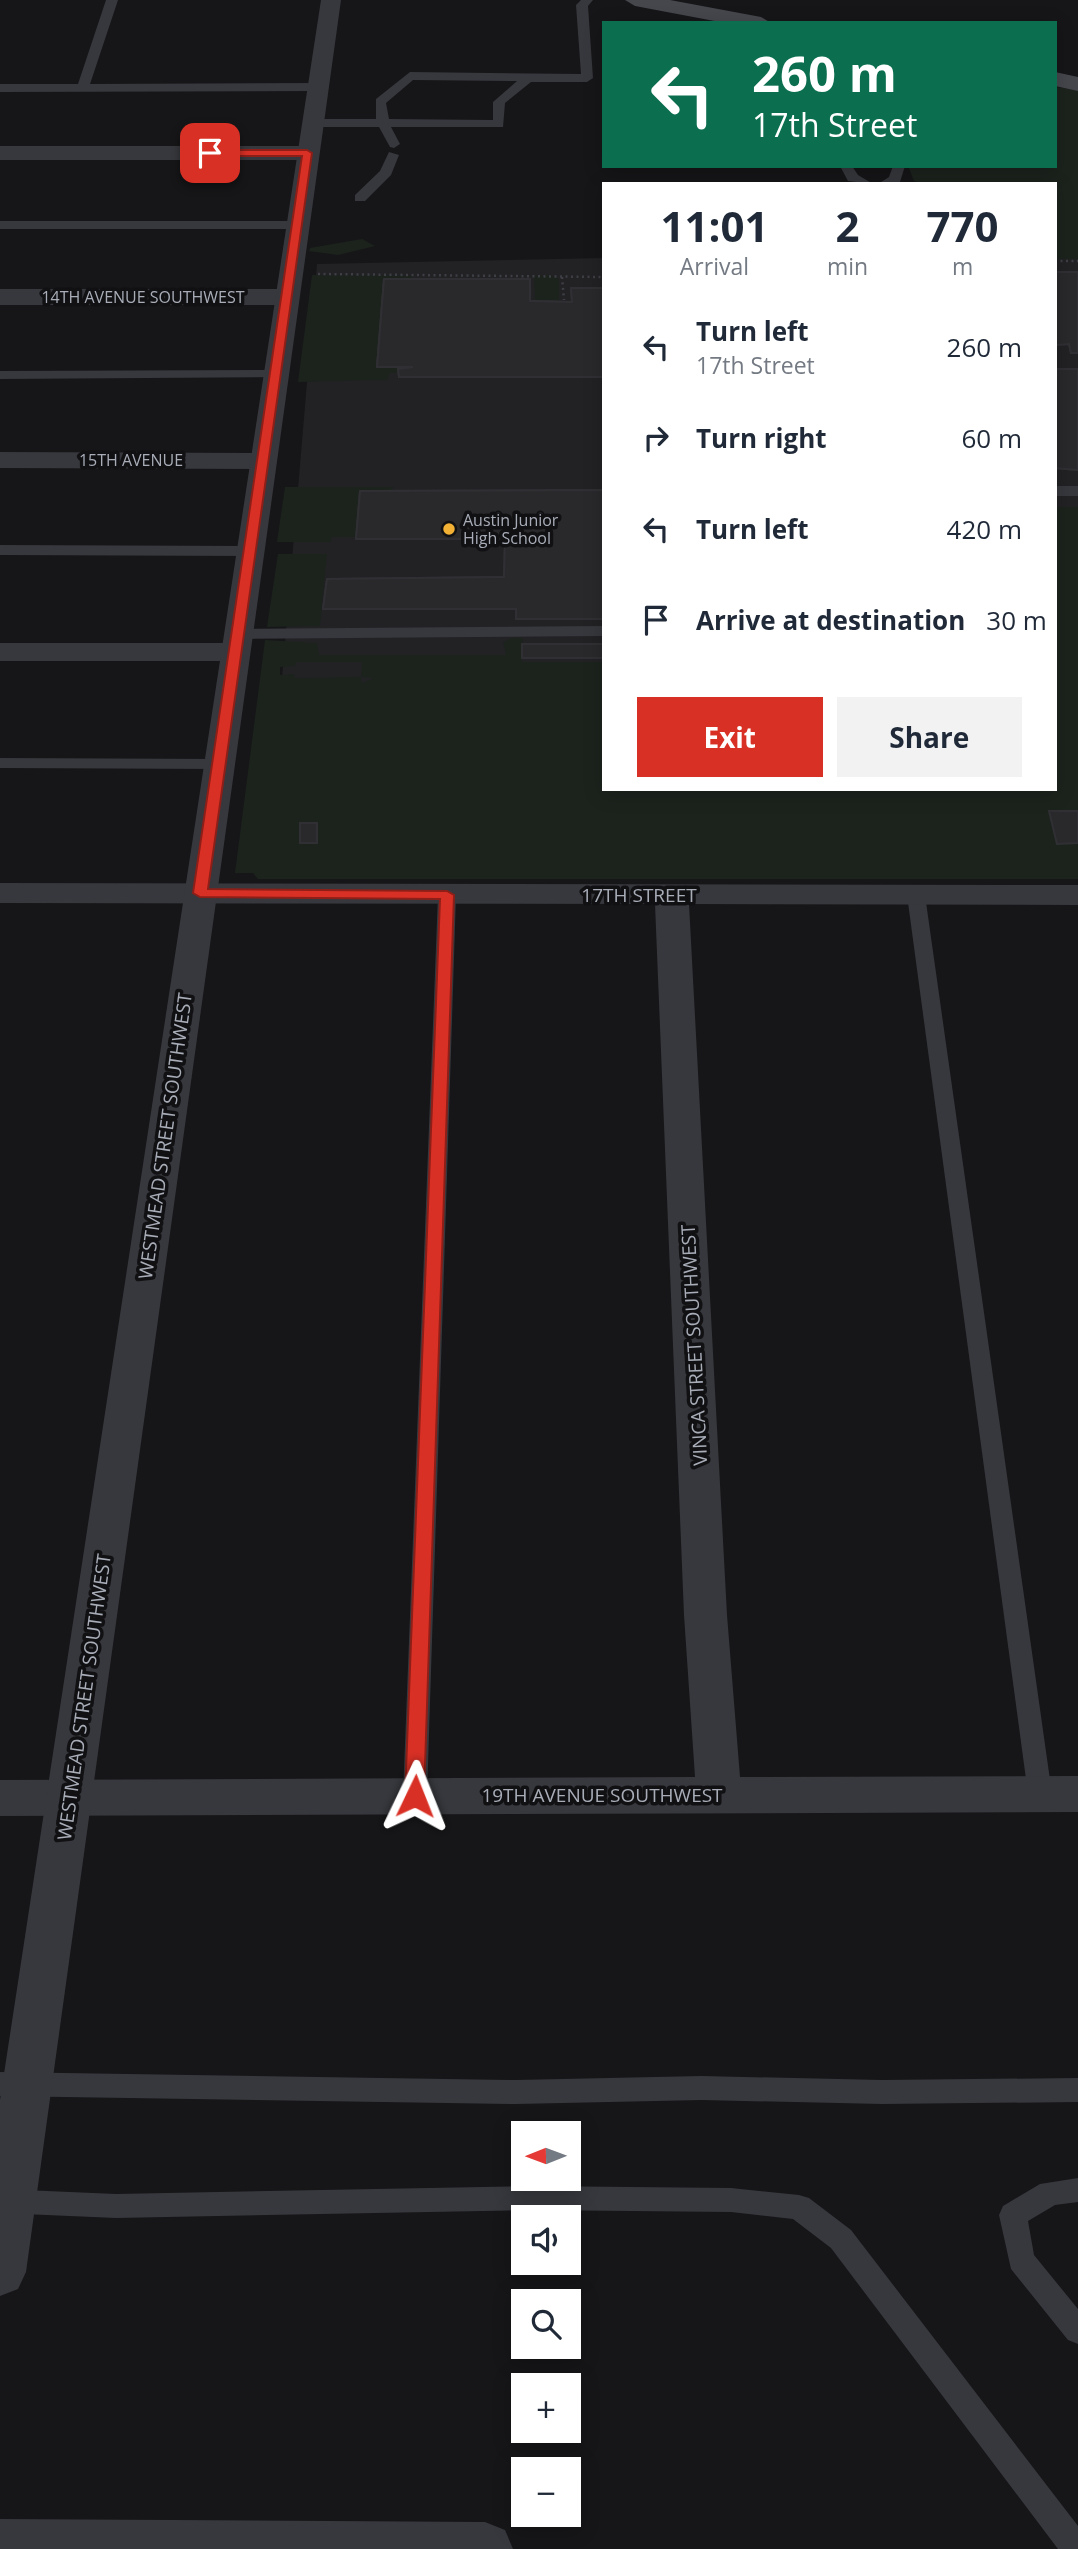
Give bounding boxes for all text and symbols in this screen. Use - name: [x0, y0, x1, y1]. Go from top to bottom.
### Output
- text: 260 m: [752, 40, 897, 106]
- icon: left: [637, 49, 728, 140]
- text: 17th Street: [752, 103, 917, 146]
- pin: [180, 123, 240, 183]
- icon: arrive: [191, 134, 229, 172]
- text: 11:01: [660, 197, 768, 254]
- text: 2: [835, 197, 860, 254]
- text: 770: [927, 197, 999, 254]
- text: Arrival: [680, 250, 749, 282]
- text: min: [827, 250, 868, 282]
- text: m: [952, 250, 973, 282]
- street label: 14TH AVENUE SOUTHWEST: [41, 286, 245, 308]
- text: Turn left: [696, 313, 808, 349]
- icon: left: [637, 328, 675, 366]
- text: 260 m: [947, 329, 1022, 365]
- text: 17th Street: [696, 349, 815, 381]
- icon: right: [637, 419, 675, 457]
- text: Turn right: [696, 420, 827, 456]
- text: 60 m: [961, 420, 1022, 456]
- street label: 15TH AVENUE: [79, 449, 183, 471]
- place label: Austin Junior High School: [463, 509, 559, 549]
- icon: left: [637, 510, 675, 548]
- text: Turn left: [696, 511, 808, 547]
- text: 420 m: [947, 511, 1022, 547]
- marker: Austin Junior High School: [441, 521, 457, 537]
- icon: arrive: [637, 601, 675, 639]
- text: Arrive at destination: [696, 602, 965, 638]
- text: 30 m: [986, 602, 1047, 638]
- button: Exit: [637, 697, 823, 777]
- button: Share: [837, 697, 1022, 777]
- street label: 17TH STREET: [581, 882, 697, 908]
- street label: WESTMEAD STREET SOUTHWEST: [132, 991, 198, 1281]
- street label: VINCA STREET SOUTHWEST: [675, 1223, 713, 1466]
- street label: WESTMEAD STREET SOUTHWEST: [51, 1552, 117, 1842]
- position arrow: [378, 1759, 452, 1833]
- street label: 19TH AVENUE SOUTHWEST: [481, 1782, 723, 1808]
- north arrow: [511, 2121, 581, 2191]
- map controls: [511, 2121, 581, 2527]
- button: sound: [511, 2205, 581, 2275]
- button: search: [511, 2289, 581, 2359]
- button: +: [511, 2373, 581, 2443]
- button: −: [511, 2457, 581, 2527]

